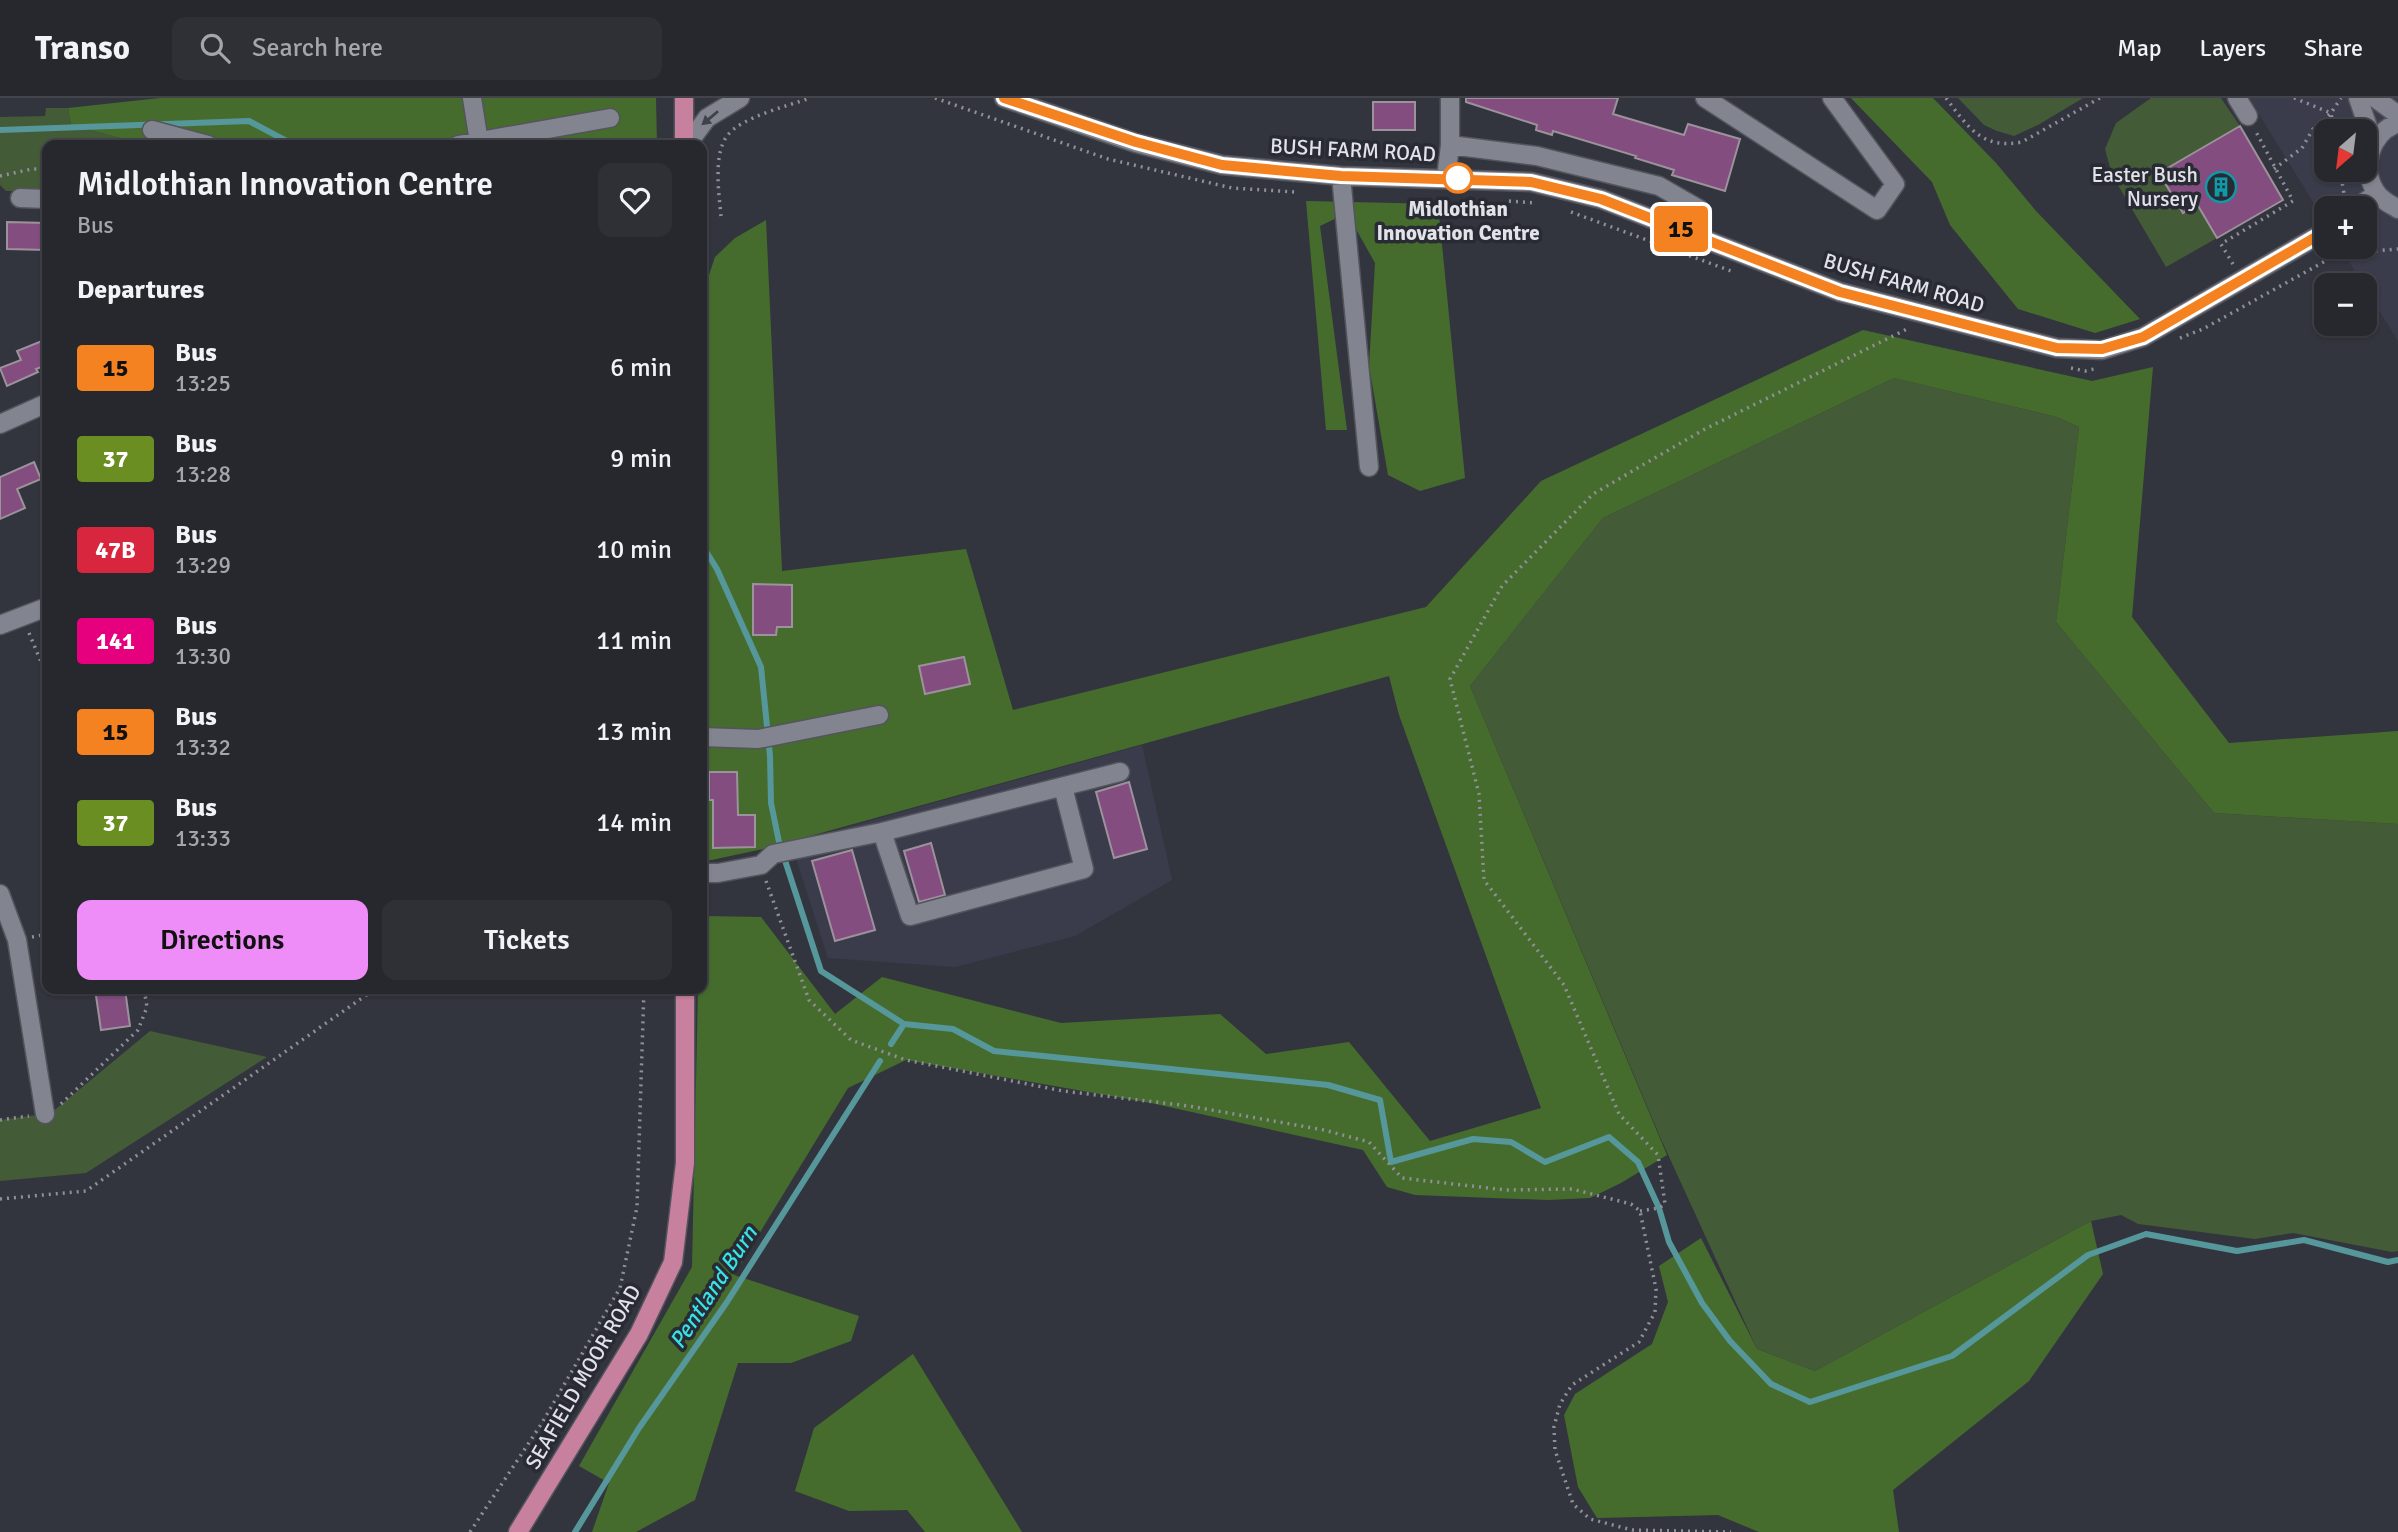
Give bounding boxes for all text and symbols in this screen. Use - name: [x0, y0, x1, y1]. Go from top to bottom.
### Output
- search box: [172, 17, 662, 80]
- text: Transo: [35, 28, 130, 69]
- icon: search: [196, 29, 234, 67]
- text: Search here: [252, 32, 383, 64]
- text: Map: [2117, 33, 2162, 63]
- text: Layers: [2200, 33, 2266, 63]
- text: Share: [2304, 33, 2363, 63]
- one-way arrow: [701, 110, 719, 126]
- north arrow: [2314, 119, 2376, 182]
- map controls: [2314, 119, 2377, 336]
- street label: BUSH FARM ROAD: [1269, 133, 1437, 167]
- place label: Easter Bush Nursery: [2092, 162, 2198, 212]
- button: heart: [598, 163, 672, 237]
- marker: Midlothian Innovation Centre: [1443, 163, 1473, 193]
- text: Midlothian Innovation Centre: [77, 164, 493, 205]
- building icon: Easter Bush Nursery: [2204, 170, 2238, 204]
- place label: Midlothian Innovation Centre: [1376, 196, 1540, 246]
- button: +: [2314, 196, 2377, 259]
- line badge: 15: [1650, 206, 1712, 252]
- text: Bus: [77, 211, 114, 240]
- text: 15: [1668, 214, 1694, 244]
- street label: BUSH FARM ROAD: [1821, 248, 1987, 318]
- button: −: [2314, 273, 2377, 336]
- text: Departures: [77, 274, 204, 306]
- text: Bus: [175, 337, 217, 369]
- text: 6 min: [610, 352, 672, 384]
- text: 15: [103, 353, 128, 383]
- text: 13:25: [175, 369, 231, 398]
- text: Bus: [175, 428, 217, 460]
- text: 9 min: [610, 443, 672, 475]
- text: 37: [103, 444, 128, 474]
- text: 13:28: [175, 460, 231, 489]
- text: Bus: [175, 519, 217, 551]
- text: 10 min: [596, 534, 672, 566]
- text: 47B: [95, 535, 136, 565]
- text: 13:29: [175, 551, 231, 580]
- text: Bus: [175, 610, 217, 642]
- text: 11 min: [596, 625, 672, 657]
- text: 141: [96, 626, 135, 656]
- text: 13:30: [175, 642, 231, 671]
- text: Bus: [175, 701, 217, 733]
- text: 13 min: [596, 716, 672, 748]
- text: 15: [103, 717, 128, 747]
- text: 13:32: [175, 733, 231, 762]
- text: Bus: [175, 792, 217, 824]
- text: 14 min: [596, 807, 672, 839]
- text: 37: [103, 808, 128, 838]
- text: 13:33: [175, 824, 231, 853]
- button: Directions: [77, 900, 368, 980]
- button: Tickets: [382, 900, 672, 980]
- water label: Pentland Burn: [663, 1219, 765, 1354]
- street label: SEAFIELD MOOR ROAD: [520, 1280, 646, 1474]

